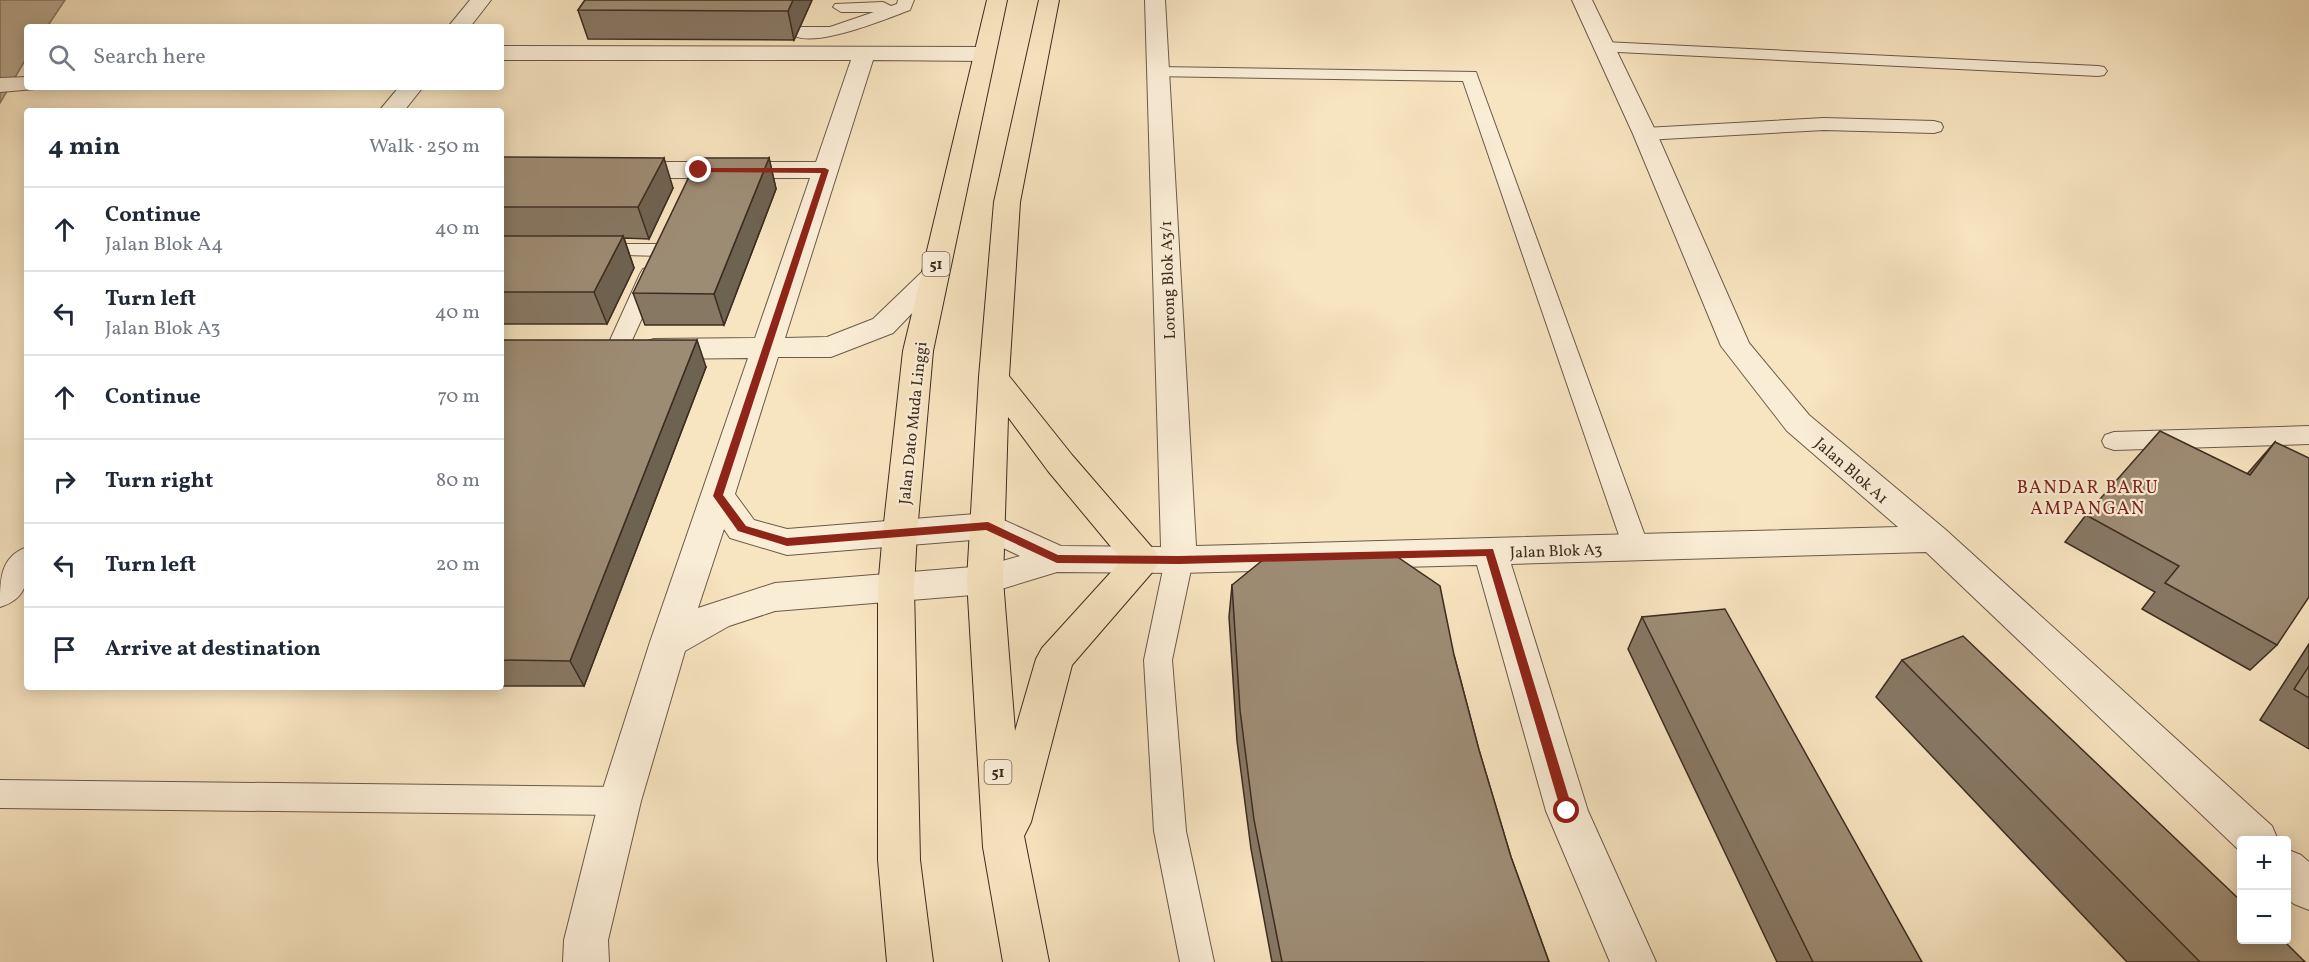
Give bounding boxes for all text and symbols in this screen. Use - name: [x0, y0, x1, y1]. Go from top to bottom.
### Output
- search box: [24, 24, 504, 90]
- icon: search: [45, 41, 78, 74]
- text: Search here: [93, 42, 206, 73]
- text: 4 min: [48, 129, 120, 165]
- text: Walk · 250 m: [369, 133, 480, 161]
- route end: [685, 156, 711, 182]
- text: Continue: [105, 200, 201, 231]
- icon: ahead: [48, 213, 81, 246]
- text: 40 m: [435, 215, 480, 243]
- street label: Lorong Blok A3/1: [1156, 220, 1182, 340]
- text: Jalan Blok A4: [105, 231, 223, 259]
- road number: 51: [922, 252, 950, 276]
- text: Turn left: [105, 284, 196, 315]
- icon: left: [48, 297, 81, 330]
- text: 40 m: [435, 299, 480, 327]
- text: Jalan Blok A3: [105, 315, 221, 343]
- street label: Jalan Dato Muda Linggi: [894, 341, 933, 506]
- icon: ahead: [48, 381, 81, 414]
- text: Continue: [105, 382, 201, 413]
- text: 70 m: [437, 383, 480, 411]
- street label: Jalan Blok A1: [1809, 433, 1892, 510]
- icon: right: [48, 465, 81, 498]
- text: Turn right: [105, 466, 213, 497]
- text: 80 m: [436, 467, 480, 495]
- district label: BANDAR BARU AMPANGAN: [2017, 476, 2159, 522]
- street label: Jalan Blok A3: [1509, 539, 1603, 565]
- icon: left: [48, 549, 81, 582]
- text: Turn left: [105, 550, 196, 581]
- text: 20 m: [436, 551, 480, 579]
- icon: arrive: [48, 633, 81, 666]
- text: Arrive at destination: [105, 634, 321, 665]
- road number: 51: [984, 760, 1012, 784]
- route start: [1553, 797, 1579, 823]
- map controls: [2237, 836, 2291, 944]
- button: +: [2237, 836, 2291, 890]
- button: −: [2237, 890, 2291, 944]

